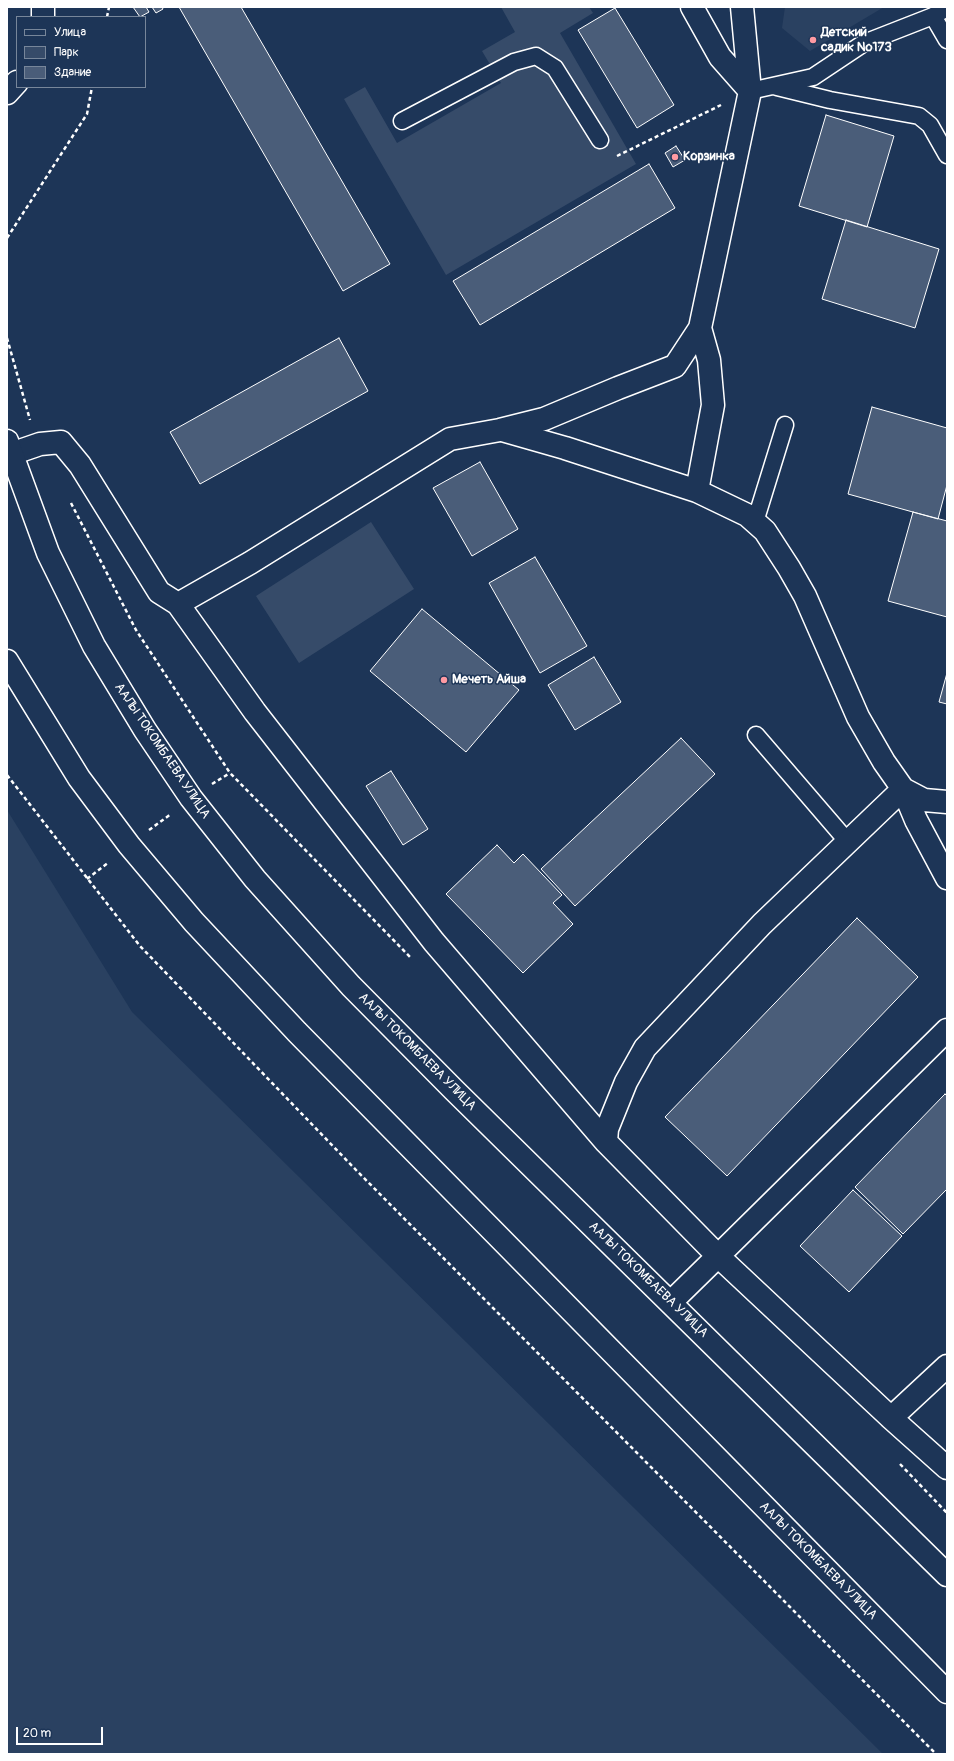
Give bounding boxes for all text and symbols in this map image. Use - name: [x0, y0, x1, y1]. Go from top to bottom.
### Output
- legend: [16, 16, 146, 88]
- text: Улица: [54, 25, 86, 40]
- place label: Детский садик №173: [821, 25, 892, 56]
- marker: Детский садик №173: [808, 35, 818, 45]
- text: Парк: [54, 45, 79, 60]
- text: Здание: [54, 65, 91, 80]
- place label: Корзинка: [683, 149, 735, 165]
- marker: Корзинка: [670, 152, 680, 162]
- place label: Мечеть Айша: [452, 672, 526, 688]
- marker: Мечеть Айша: [439, 675, 449, 685]
- street label: ААЛЫ ТОКОМБАЕВА УЛИЦА: [111, 680, 213, 822]
- street label: ААЛЫ ТОКОМБАЕВА УЛИЦА: [355, 990, 479, 1114]
- street label: ААЛЫ ТОКОМБАЕВА УЛИЦА: [585, 1219, 711, 1341]
- street label: ААЛЫ ТОКОМБАЕВА УЛИЦА: [756, 1499, 880, 1623]
- scale bar: [18, 1719, 105, 1745]
- text: 20 m: [23, 1726, 51, 1741]

